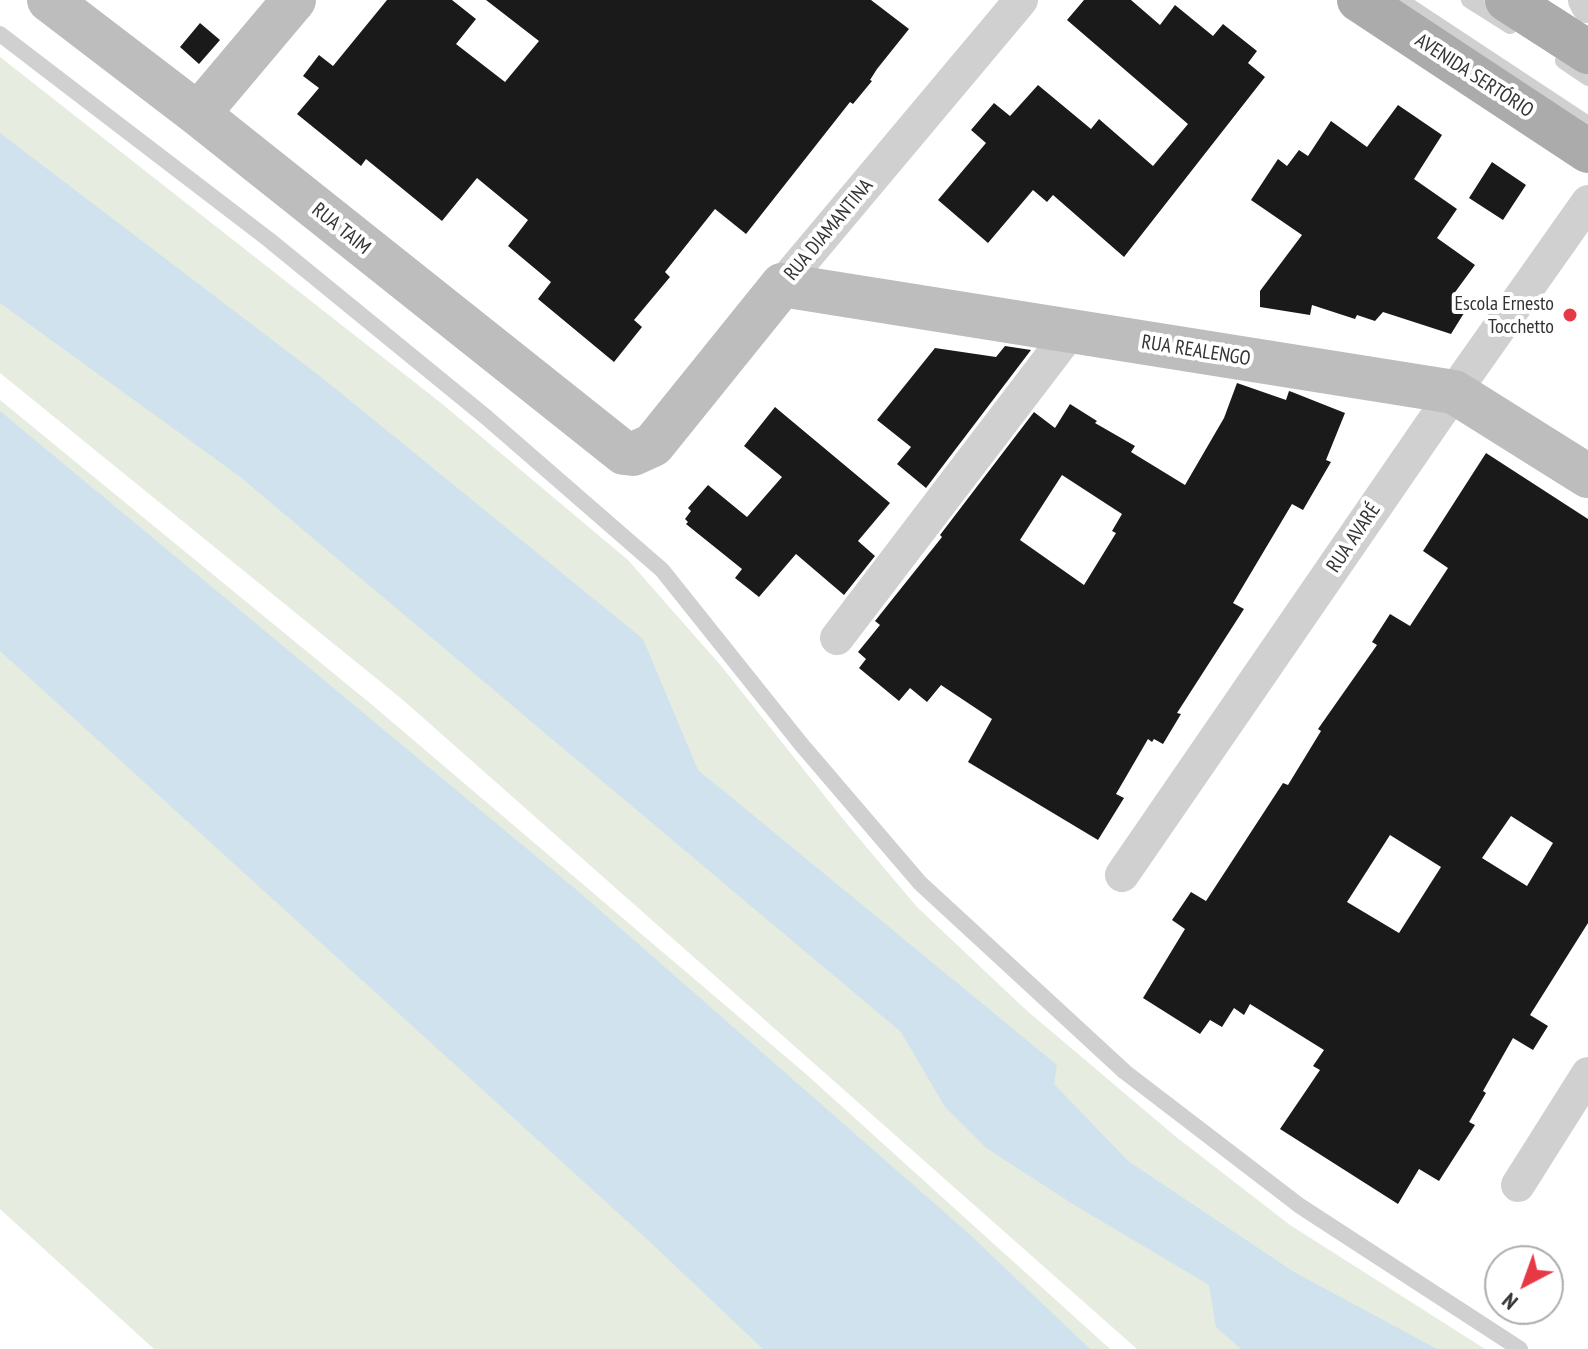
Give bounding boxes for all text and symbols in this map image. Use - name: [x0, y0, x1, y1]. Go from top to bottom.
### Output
- street label: AVENIDA SERTÓRIO: [1410, 29, 1538, 123]
- street label: RUA DIAMANTINA: [780, 174, 878, 286]
- street label: RUA TAIM: [307, 198, 375, 260]
- place label: Escola Ernesto Tocchetto: [1455, 292, 1554, 339]
- marker: Escola Ernesto Tocchetto: [1561, 306, 1579, 324]
- street label: RUA REALENGO: [1140, 331, 1252, 371]
- street label: RUA AVARÉ: [1322, 499, 1386, 577]
- north arrow: [1484, 1245, 1564, 1325]
- text: N: [1496, 1287, 1523, 1316]

